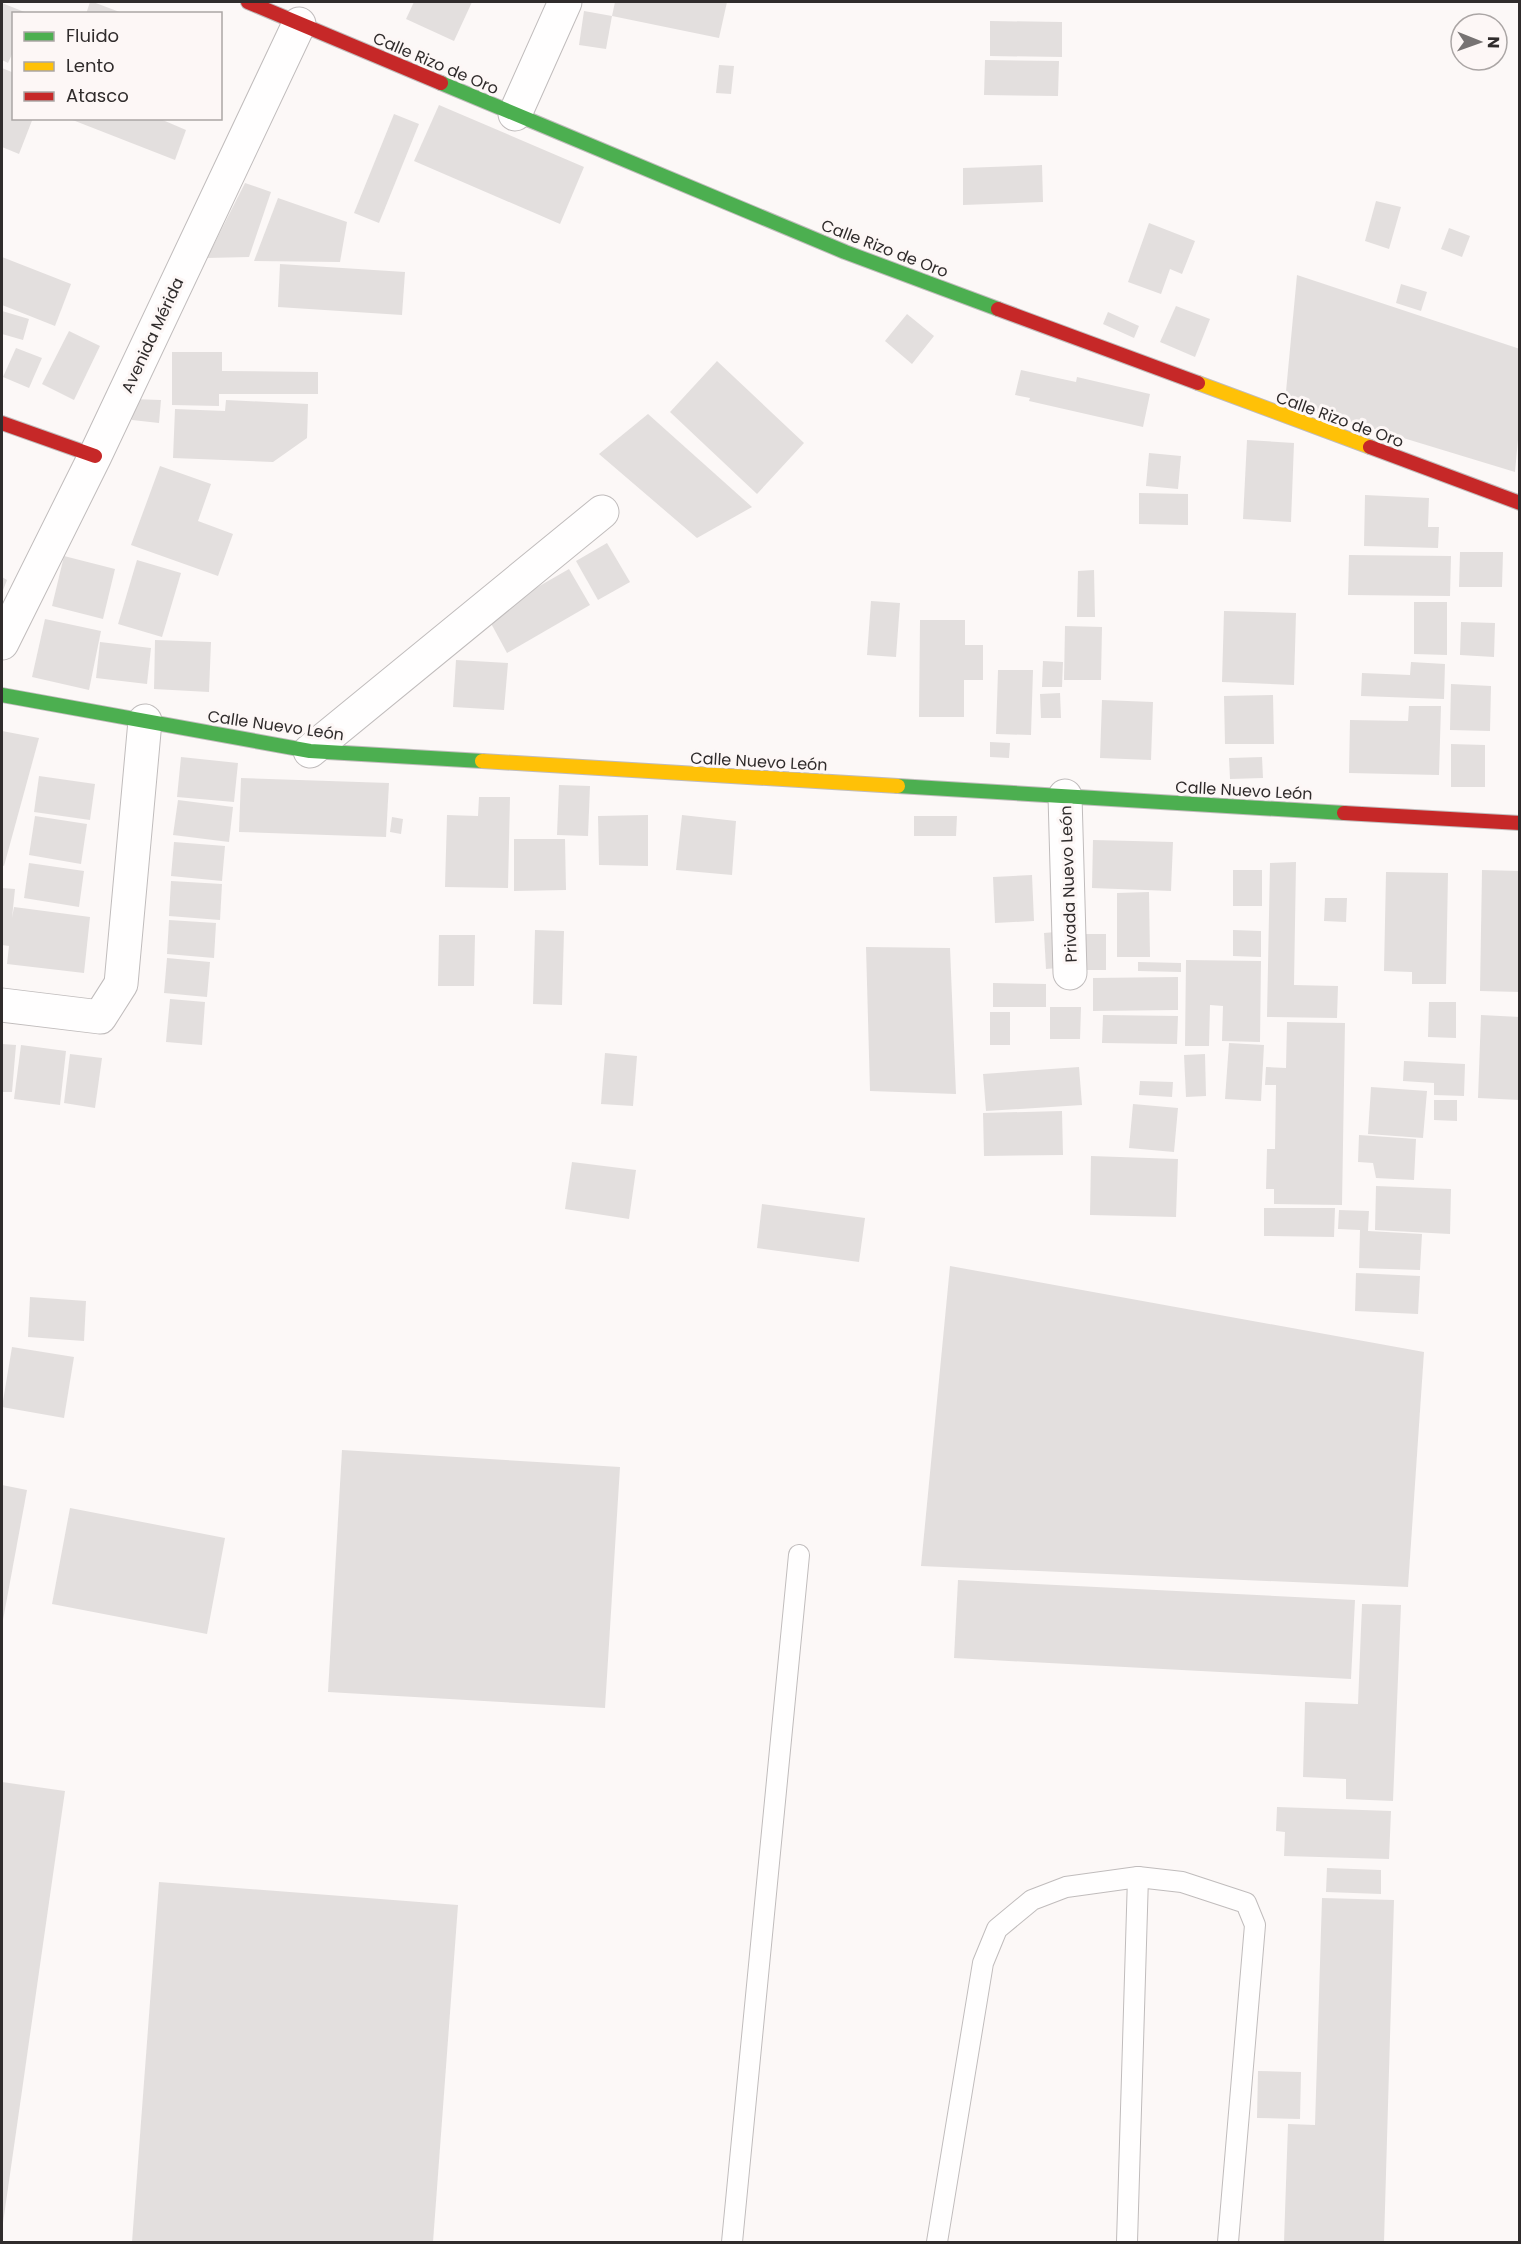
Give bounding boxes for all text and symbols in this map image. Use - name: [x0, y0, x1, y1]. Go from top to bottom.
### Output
- legend: [12, 12, 222, 120]
- north arrow: [1449, 12, 1509, 72]
- text: Fluido: [66, 23, 119, 48]
- street label: Calle Rizo de Oro: [369, 27, 502, 100]
- text: N: [1482, 36, 1505, 48]
- text: Lento: [66, 53, 115, 78]
- text: Atasco: [66, 83, 129, 108]
- street label: Calle Rizo de Oro: [818, 214, 952, 283]
- street label: Avenida Mérida: [116, 274, 189, 397]
- street label: Calle Rizo de Oro: [1273, 386, 1407, 453]
- street label: Calle Nuevo León: [206, 705, 346, 746]
- street label: Calle Nuevo León: [690, 746, 828, 777]
- street label: Calle Nuevo León: [1175, 775, 1313, 806]
- street label: Privada Nuevo León: [1054, 805, 1083, 963]

